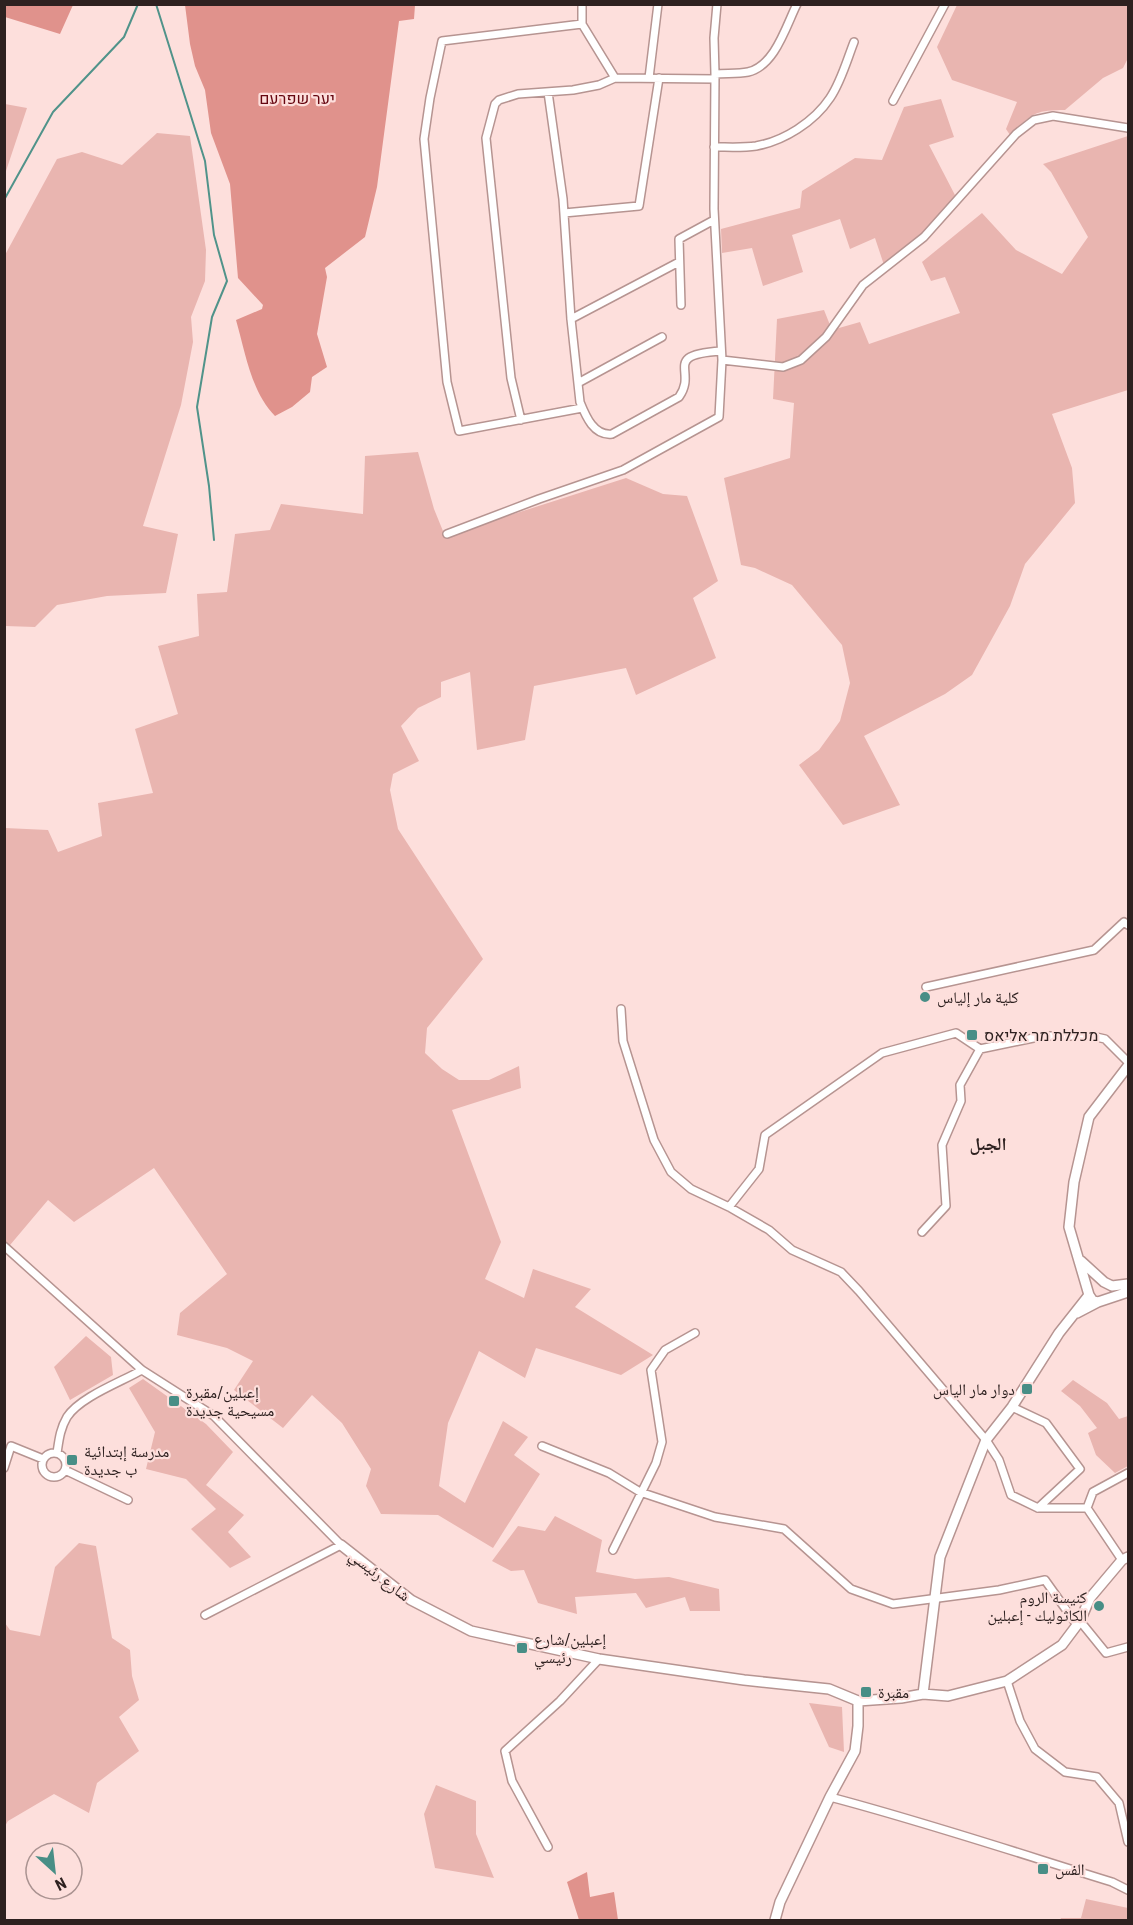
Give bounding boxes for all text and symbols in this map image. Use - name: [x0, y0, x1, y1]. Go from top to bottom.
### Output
- park label: יער שפרעם: [259, 89, 335, 108]
- place label: كلية مار إلياس: [937, 988, 1019, 1008]
- marker: كلية مار إلياس: [918, 990, 932, 1004]
- place label: מכללת מר אליאס: [984, 1026, 1098, 1045]
- marker: מכללת מר אליאס: [965, 1028, 979, 1042]
- district label: الجبل: [969, 1133, 1007, 1155]
- place label: دوار مار الياس: [933, 1380, 1015, 1400]
- marker: دوار مار الياس: [1020, 1382, 1034, 1396]
- place label: إعبلين/مقبرة مسيحية جديدة: [186, 1383, 274, 1420]
- marker: إعبلين/مقبرة مسيحية جديدة: [167, 1394, 181, 1408]
- place label: مدرسة إبتدائية ب جديدة: [84, 1442, 169, 1479]
- marker: مدرسة إبتدائية ب جديدة: [65, 1453, 79, 1467]
- street label: شارع رئيسي: [344, 1546, 414, 1607]
- place label: كنيسة الروم الكاثوليك - إعبلين: [988, 1588, 1087, 1626]
- marker: كنيسة الروم الكاثوليك - إعبلين: [1092, 1599, 1106, 1613]
- place label: إعبلين/شارع رئيسي: [534, 1630, 606, 1670]
- marker: إعبلين/شارع رئيسي: [515, 1641, 529, 1655]
- place label: مقبرة: [878, 1683, 909, 1702]
- marker: مقبرة: [859, 1685, 873, 1699]
- north arrow: [24, 1841, 84, 1901]
- place label: الفس: [1055, 1860, 1085, 1880]
- marker: الفس: [1036, 1862, 1050, 1876]
- text: N: [52, 1873, 69, 1895]

